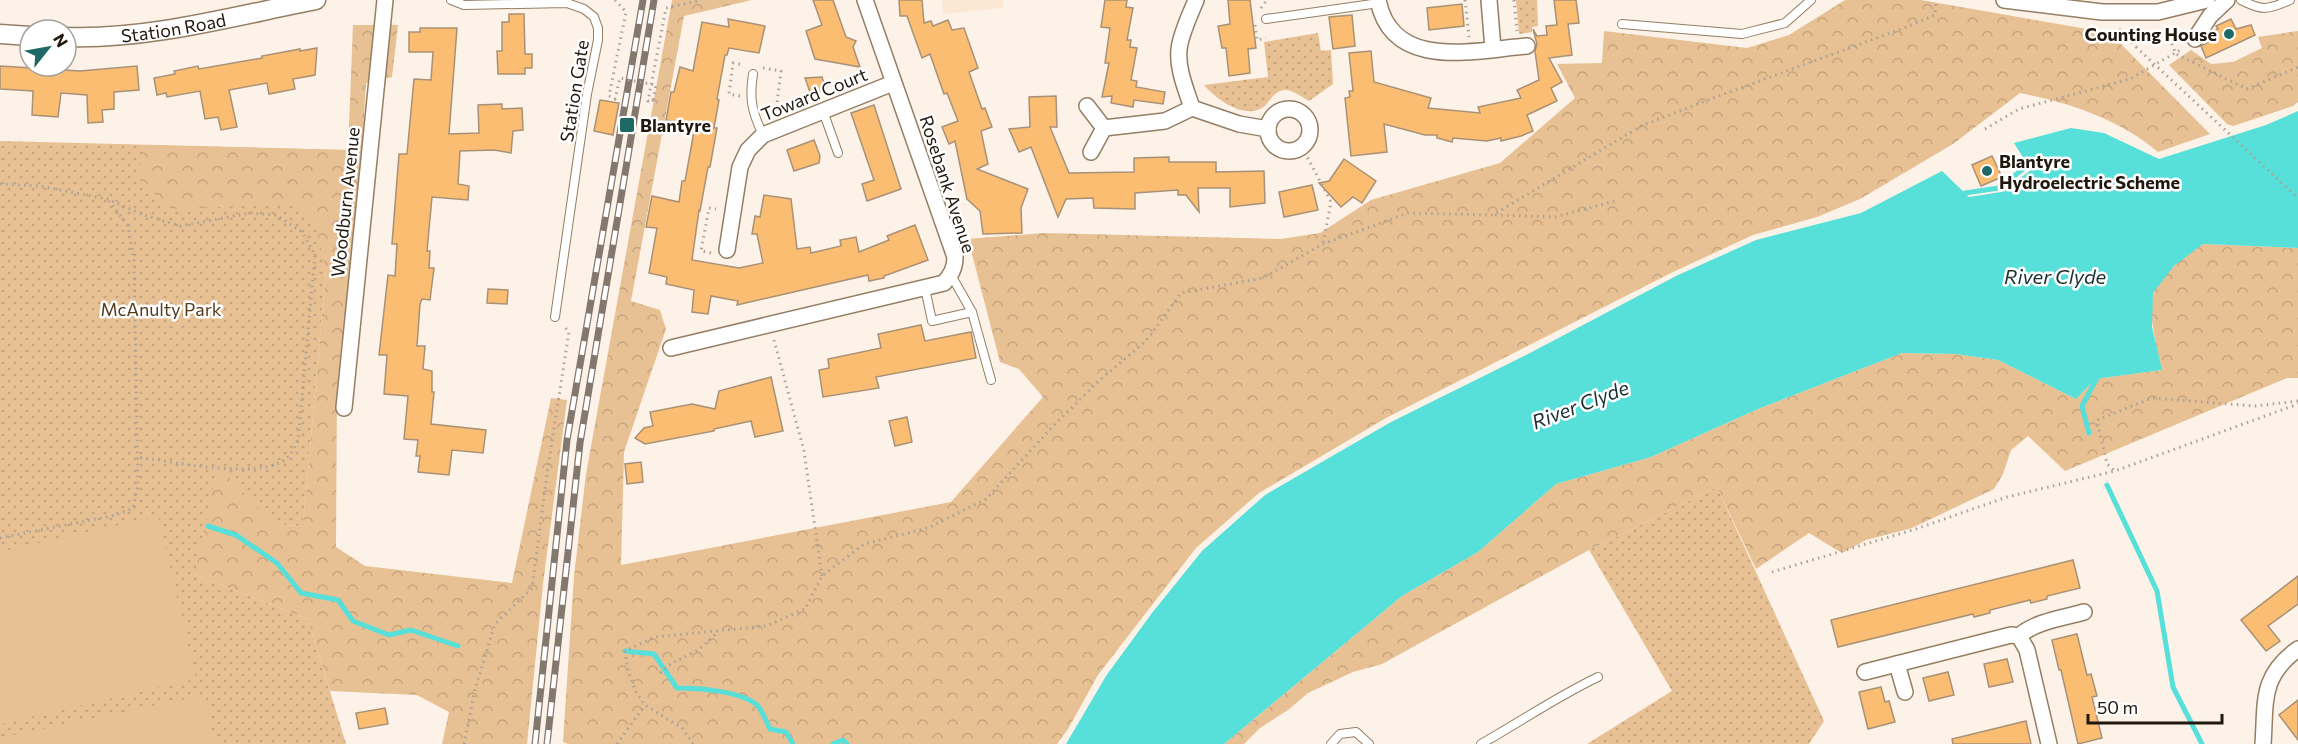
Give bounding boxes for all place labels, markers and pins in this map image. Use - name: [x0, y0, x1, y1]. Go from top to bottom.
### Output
- place label: Counting House: [2085, 23, 2217, 45]
- marker: Counting House: [2222, 27, 2236, 41]
- place label: Blantyre: [640, 114, 711, 136]
- marker: Blantyre: [618, 116, 636, 134]
- place label: Blantyre Hydroelectric Scheme: [1999, 150, 2180, 193]
- marker: Blantyre Hydroelectric Scheme: [1980, 164, 1994, 178]

